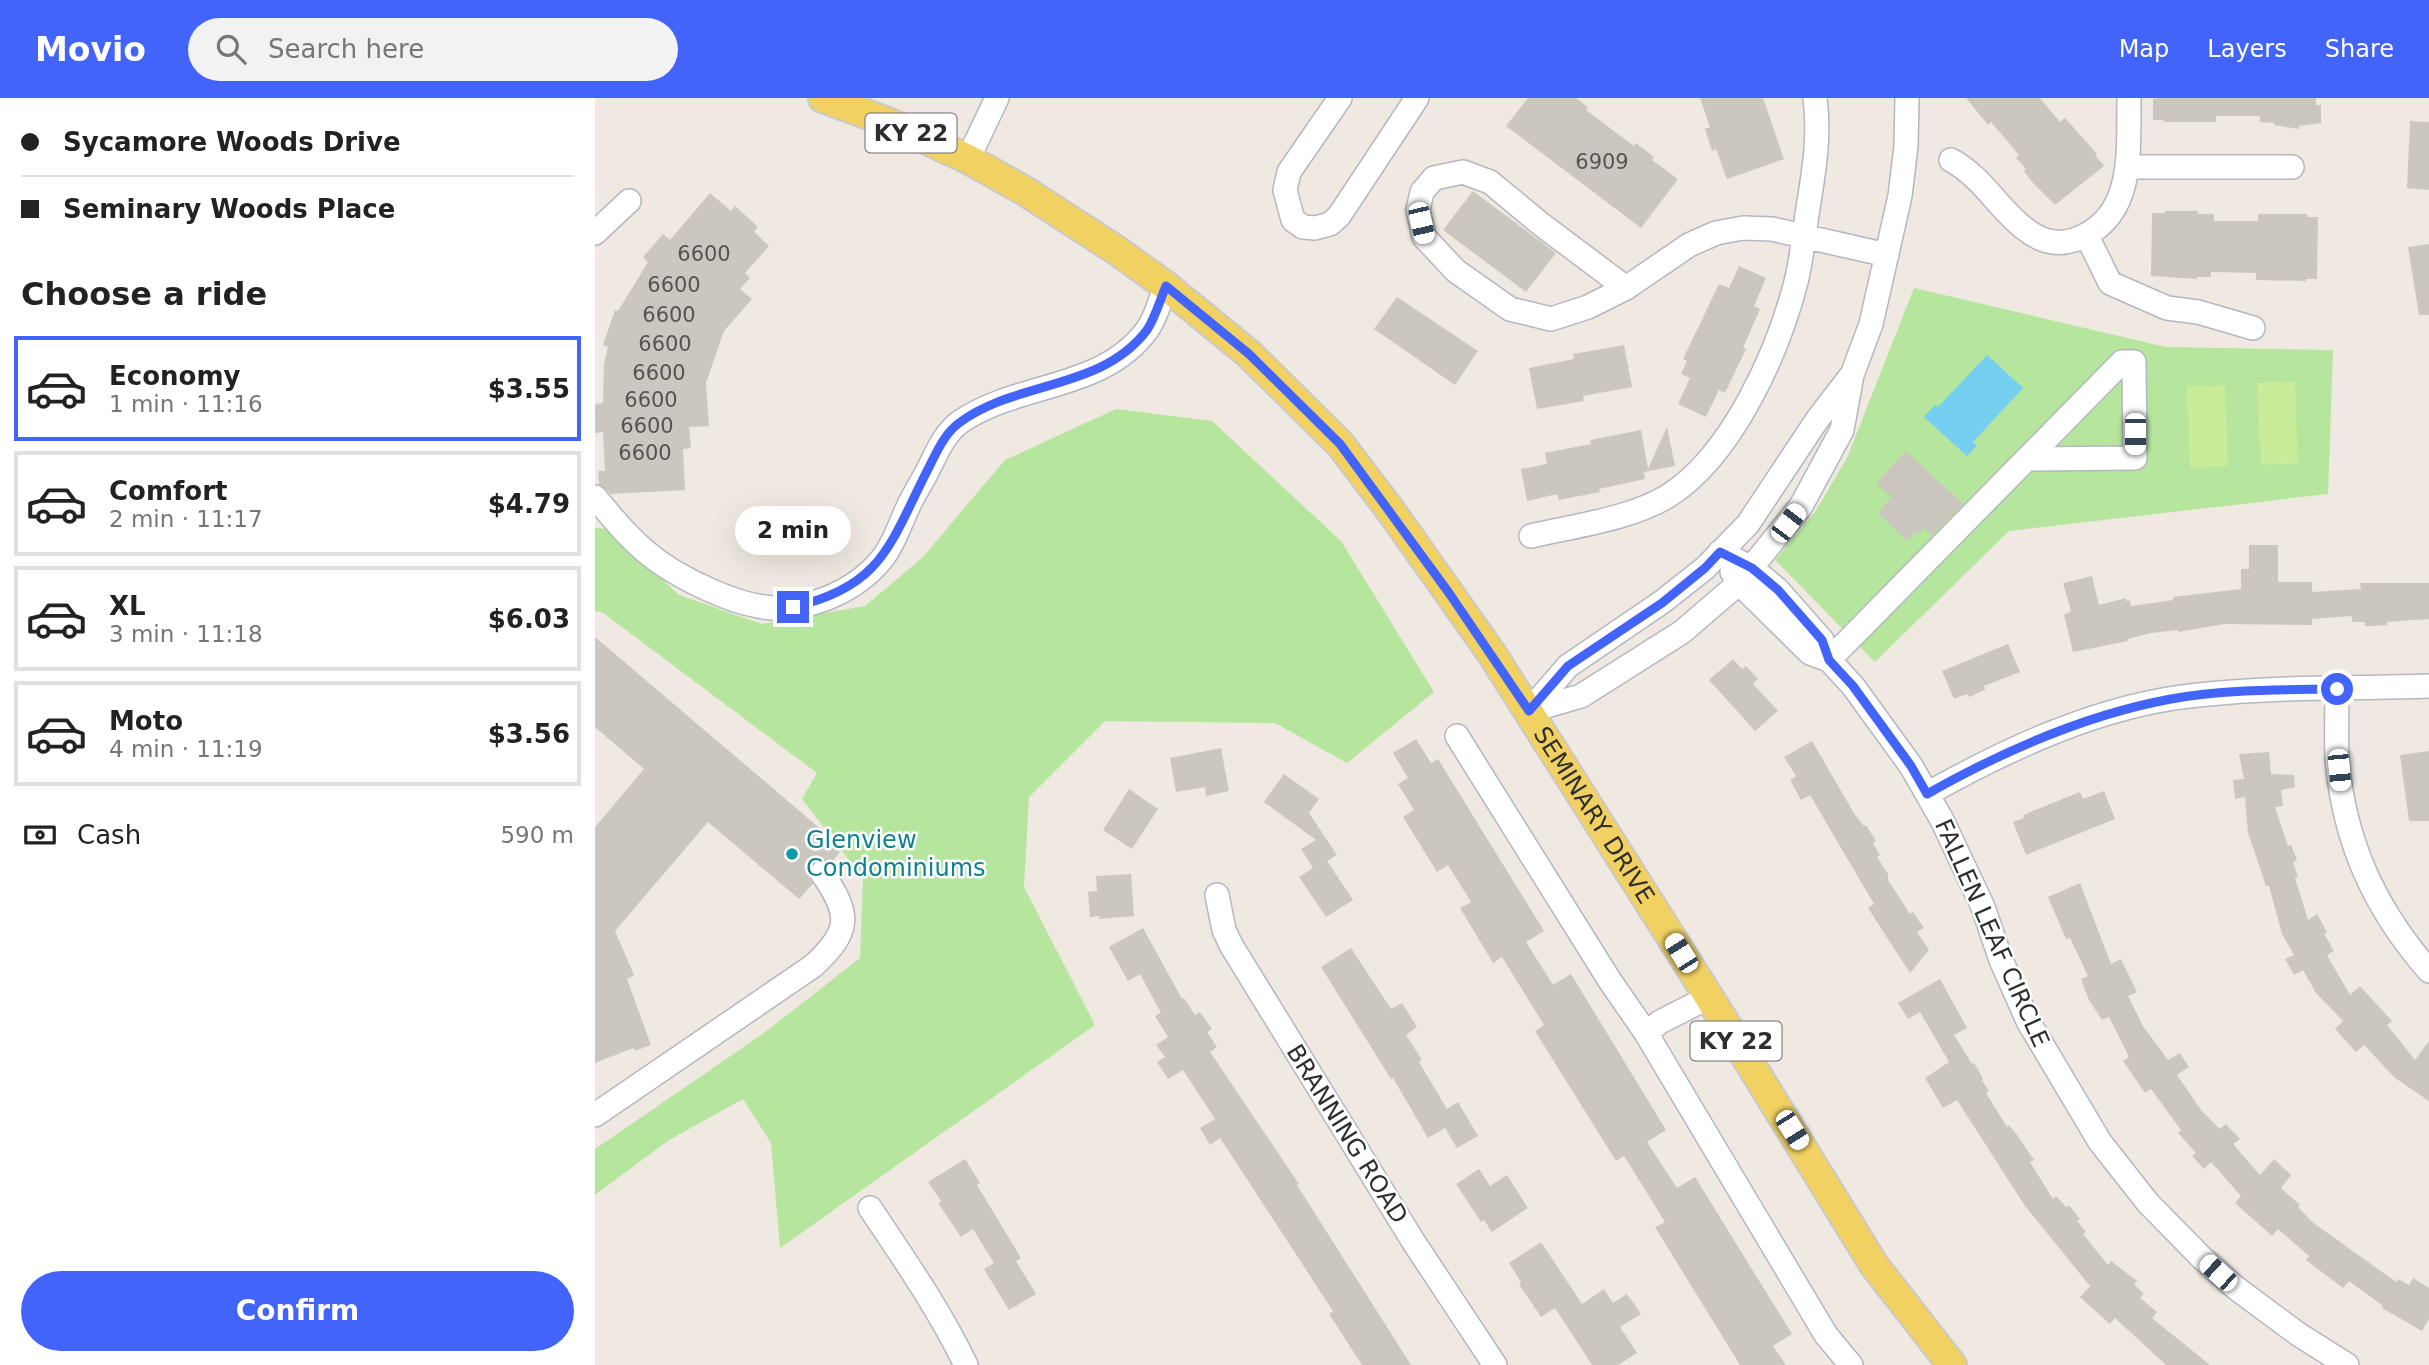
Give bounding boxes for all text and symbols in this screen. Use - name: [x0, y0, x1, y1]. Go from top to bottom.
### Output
- search box: [188, 18, 678, 81]
- text: Movio: [35, 30, 146, 69]
- icon: search: [212, 30, 250, 68]
- text: Search here: [268, 34, 424, 64]
- text: Map: [2119, 35, 2169, 63]
- text: Layers: [2207, 35, 2287, 63]
- text: Share: [2325, 35, 2394, 63]
- road number: KY 22: [865, 114, 957, 152]
- text: Sycamore Woods Drive: [63, 127, 401, 157]
- house number: 6909: [1575, 150, 1629, 174]
- text: Seminary Woods Place: [63, 194, 395, 224]
- car: [1407, 200, 1436, 246]
- house number: 6600: [677, 242, 731, 266]
- house number: 6600: [647, 273, 701, 297]
- text: Choose a ride: [21, 275, 267, 313]
- house number: 6600: [642, 303, 696, 327]
- house number: 6600: [638, 332, 692, 356]
- icon: car: [25, 357, 88, 420]
- text: Economy: [109, 361, 240, 391]
- house number: 6600: [632, 361, 686, 385]
- text: $3.55: [488, 374, 570, 404]
- house number: 6600: [624, 388, 678, 412]
- text: 1 min · 11:16: [109, 391, 263, 417]
- car: [2125, 413, 2146, 455]
- house number: 6600: [620, 414, 674, 438]
- house number: 6600: [618, 441, 672, 465]
- icon: car: [25, 472, 88, 535]
- text: Comfort: [109, 476, 227, 506]
- text: $4.79: [488, 489, 570, 519]
- car: [1767, 500, 1810, 546]
- callout: 2 min: [735, 505, 851, 554]
- text: 2 min · 11:17: [109, 506, 263, 532]
- text: 2 min: [757, 517, 829, 543]
- icon: car: [25, 587, 88, 650]
- text: XL: [109, 591, 146, 621]
- route end: [777, 591, 809, 623]
- text: $6.03: [488, 604, 570, 634]
- text: 3 min · 11:18: [109, 621, 263, 647]
- route start: [2321, 673, 2353, 705]
- icon: car: [25, 702, 88, 765]
- text: Moto: [109, 706, 183, 736]
- text: $3.56: [488, 719, 570, 749]
- street label: SEMINARY DRIVE: [1528, 721, 1660, 909]
- text: 4 min · 11:19: [109, 736, 263, 762]
- car: [2327, 748, 2352, 792]
- street label: FALLEN LEAF CIRCLE: [1929, 815, 2055, 1051]
- icon: cash: [21, 816, 59, 854]
- text: Cash: [77, 820, 141, 850]
- text: 590 m: [500, 822, 574, 848]
- place label: Glenview Condominiums: [806, 826, 986, 882]
- marker: Glenview Condominiums: [784, 846, 800, 862]
- car: [1661, 930, 1702, 976]
- road number: KY 22: [1691, 1022, 1781, 1060]
- street label: BRANNING ROAD: [1281, 1039, 1413, 1229]
- car: [1772, 1107, 1813, 1153]
- car: [2196, 1251, 2241, 1295]
- button: Confirm: [21, 1271, 574, 1351]

